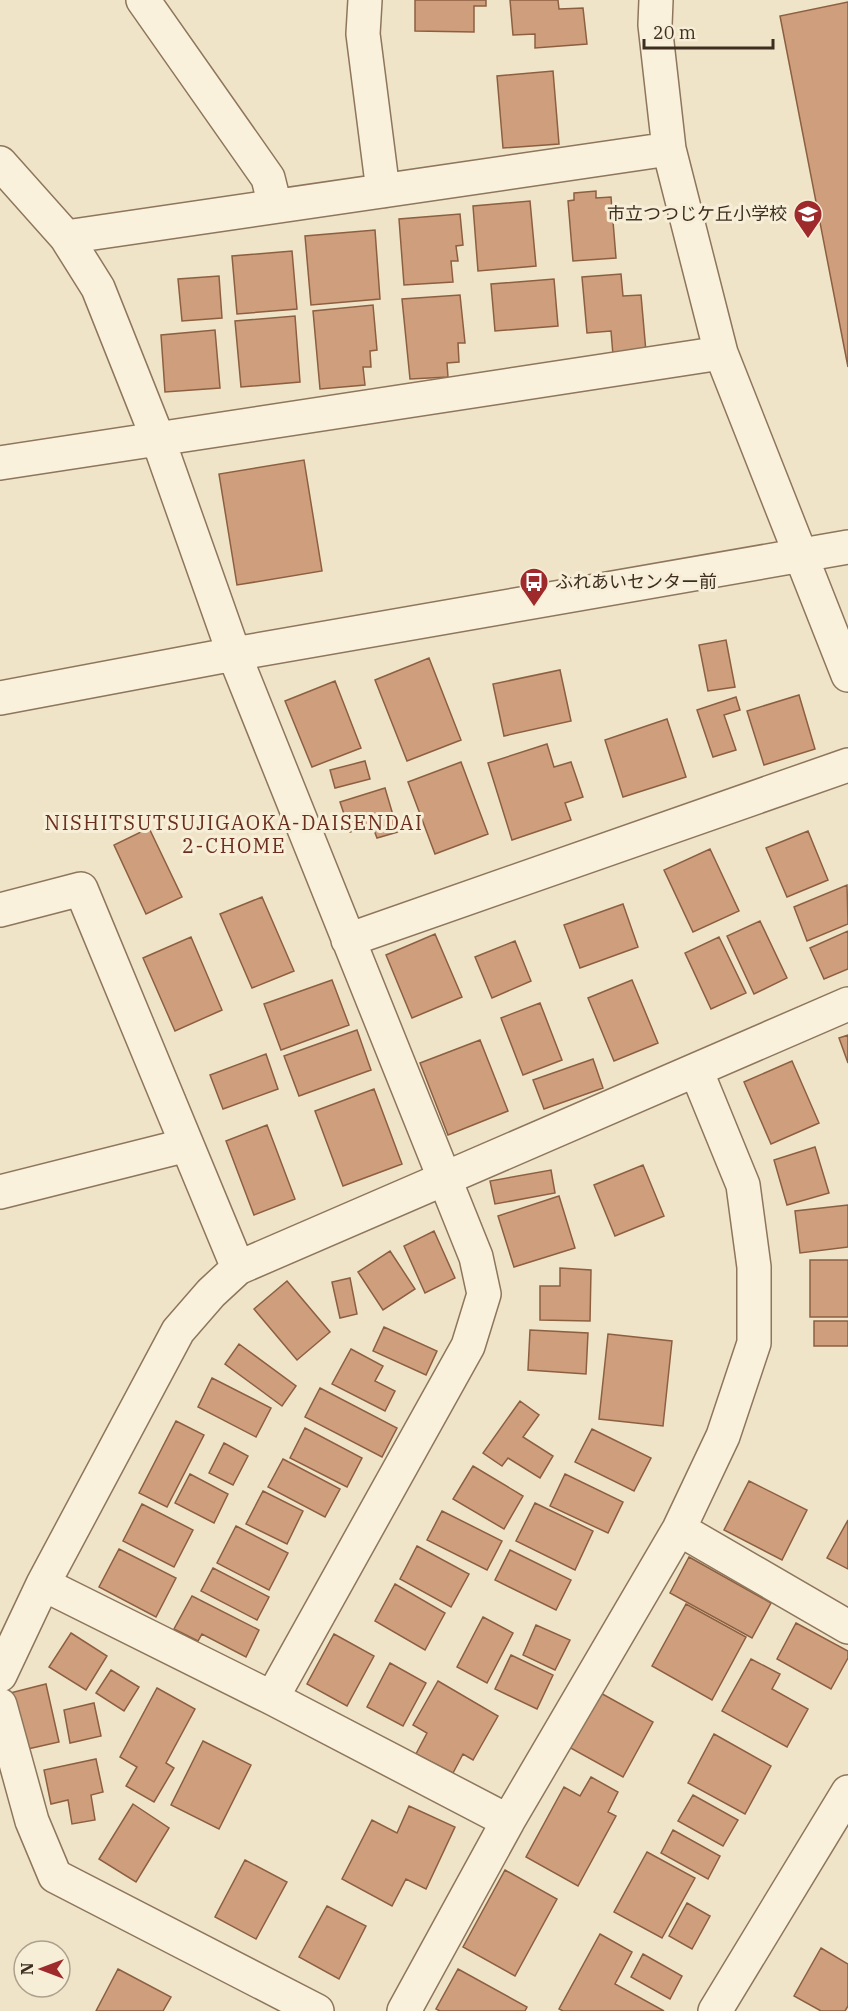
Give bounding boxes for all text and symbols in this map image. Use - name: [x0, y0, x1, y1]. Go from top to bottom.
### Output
- scale bar: [644, 12, 773, 50]
- text: 20 m: [653, 21, 696, 44]
- school or university icon: 市立つつじケ丘小学校: [792, 198, 824, 240]
- place label: 市立つつじケ丘小学校: [607, 202, 787, 225]
- bus stop icon: ふれあいセンター前: [518, 566, 550, 608]
- place label: ふれあいセンター前: [555, 570, 717, 593]
- district label: NISHITSUTSUJIGAOKA-DAISENDAI 2-CHOME: [45, 809, 423, 859]
- north arrow: [12, 1939, 72, 1999]
- text: N: [17, 1963, 37, 1975]

